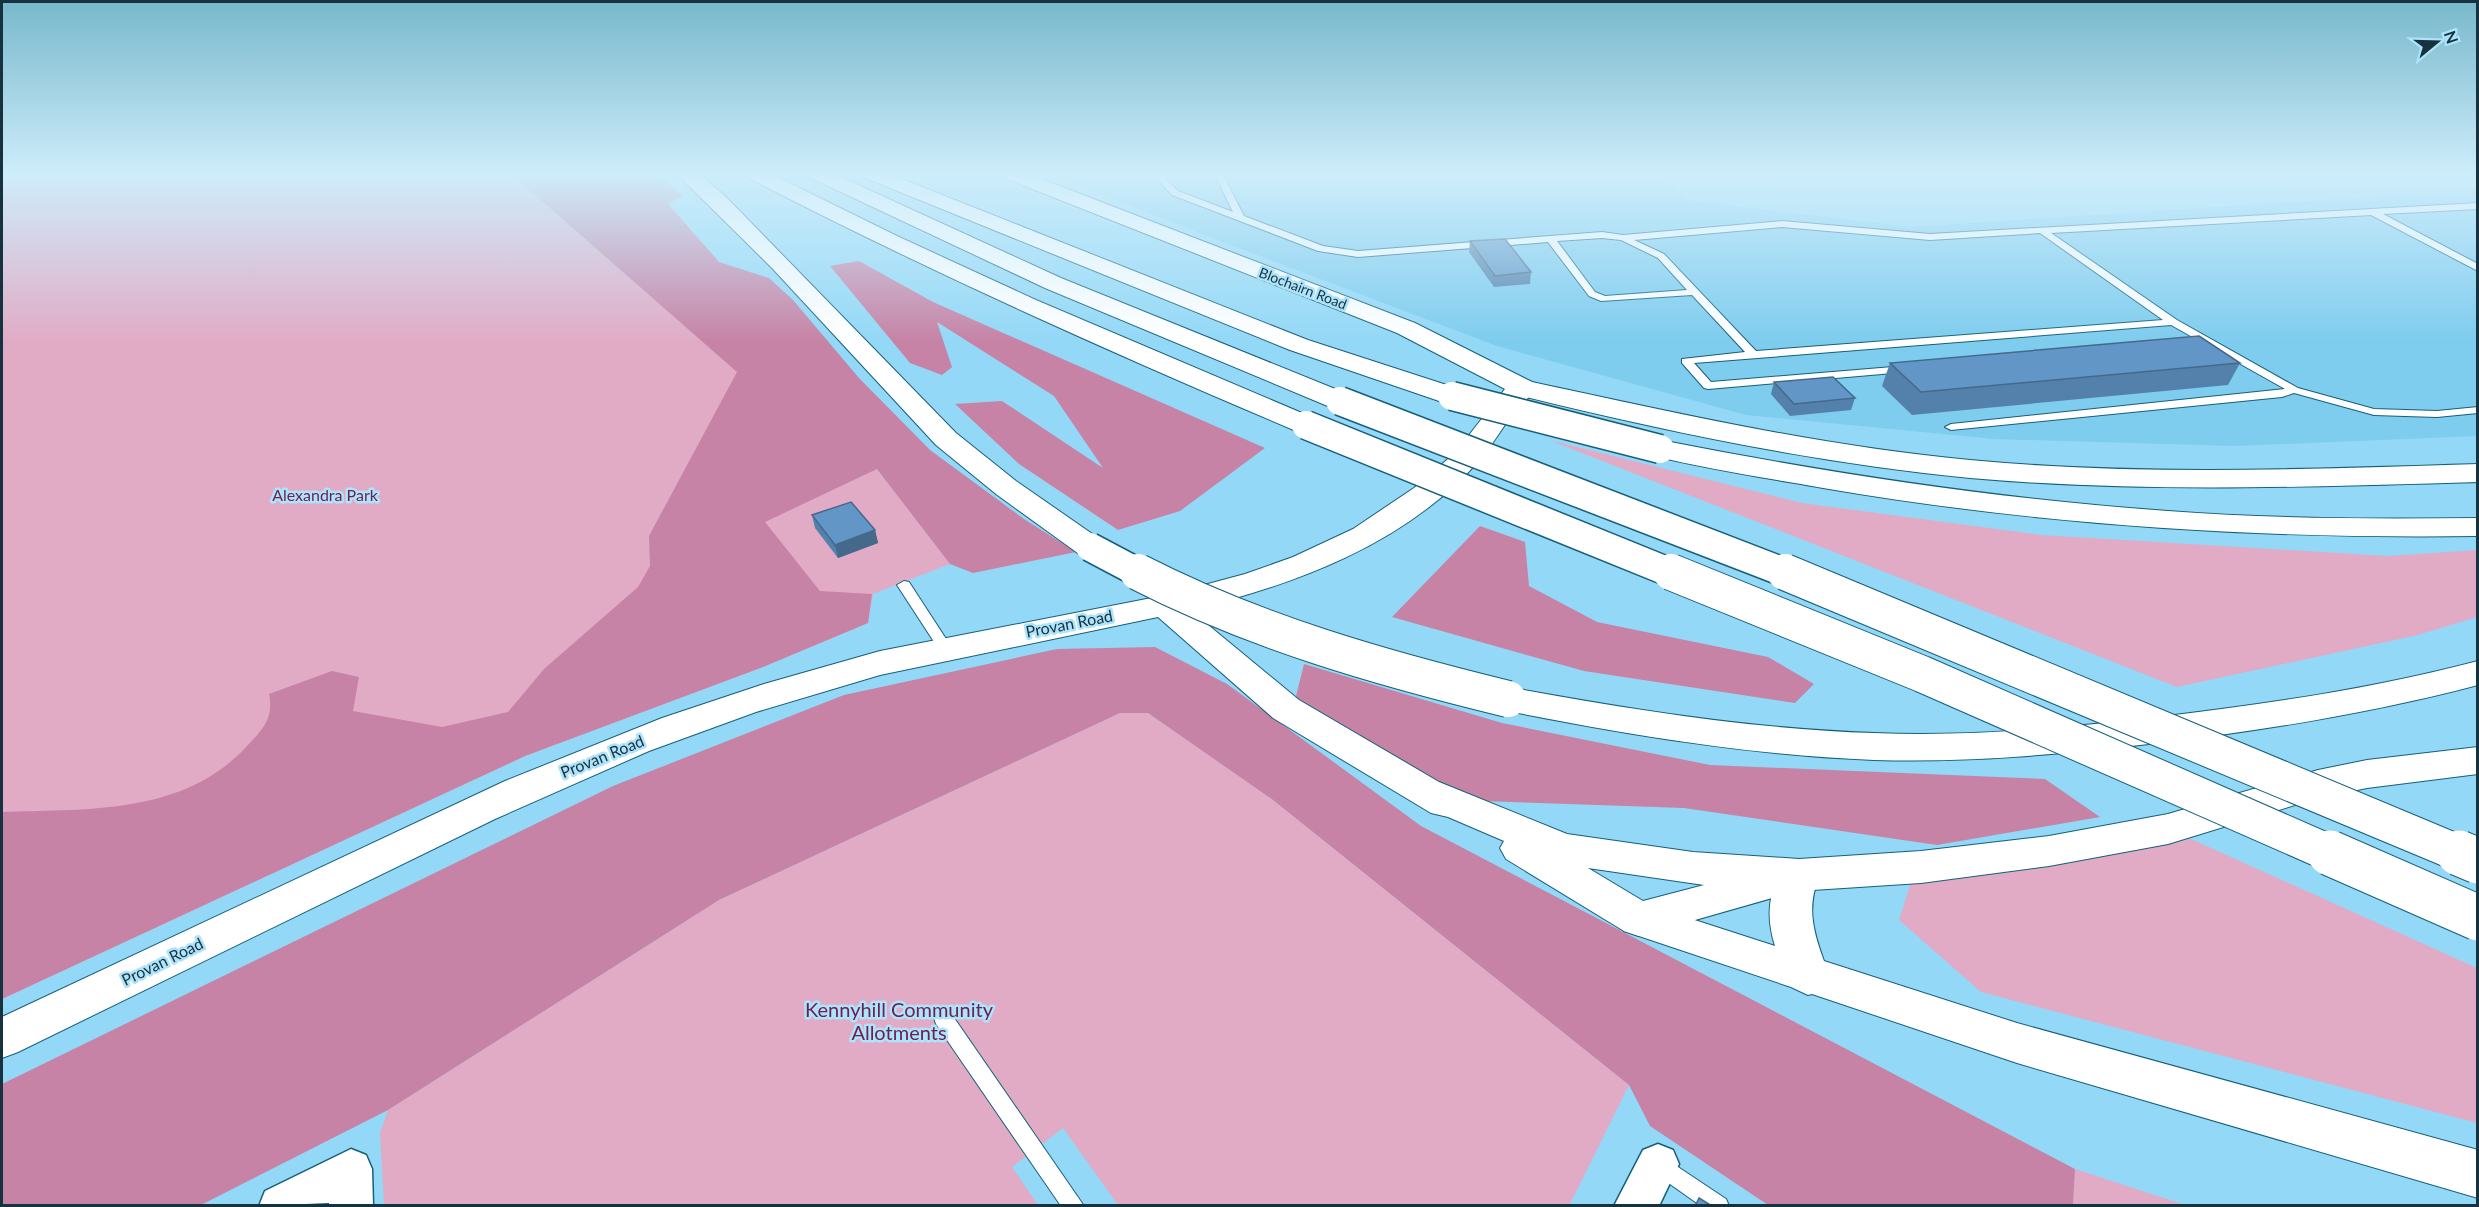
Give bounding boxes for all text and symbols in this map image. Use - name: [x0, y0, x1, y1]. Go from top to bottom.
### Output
- north arrow: [2407, 12, 2467, 72]
- text: N: [2441, 28, 2463, 46]
- street label: Blochairn Road: [1257, 263, 1349, 313]
- park label: Alexandra Park: [272, 485, 379, 504]
- street label: Provan Road: [1024, 605, 1114, 641]
- street label: Provan Road: [557, 731, 647, 781]
- street label: Provan Road: [118, 933, 206, 989]
- park label: Kennyhill Community Allotments: [805, 997, 994, 1044]

